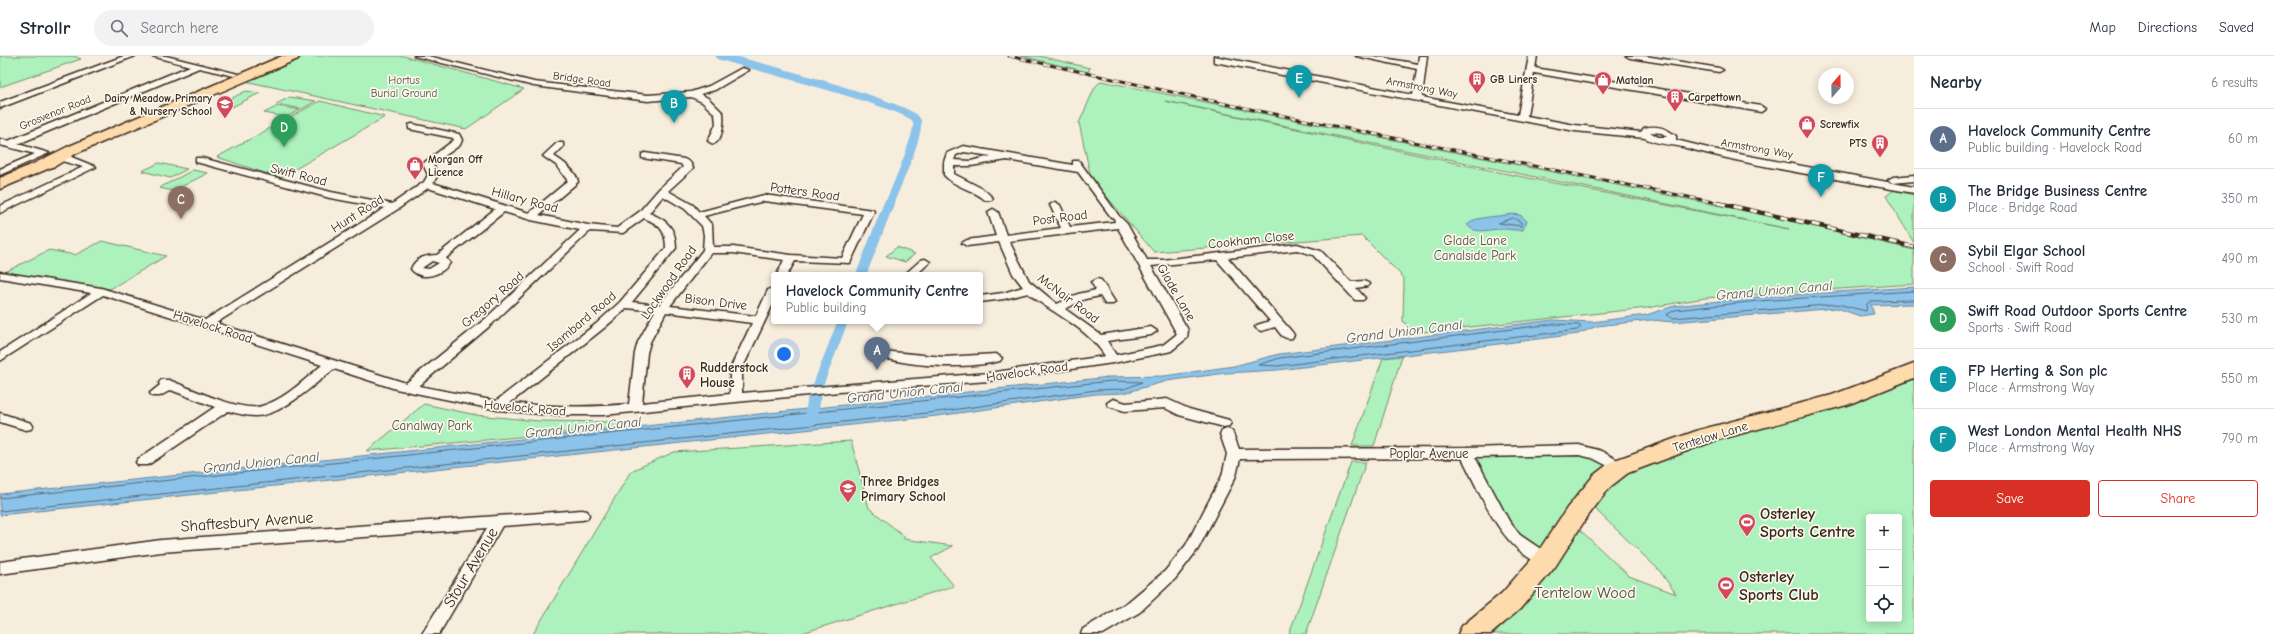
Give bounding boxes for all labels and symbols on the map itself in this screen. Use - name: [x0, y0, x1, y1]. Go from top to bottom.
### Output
- pin: E: [1286, 65, 1312, 98]
- north arrow: [1818, 68, 1854, 104]
- street label: Bridge Road: [552, 69, 612, 90]
- building icon: GB Liners: [1467, 69, 1487, 94]
- shop icon: Matalan: [1593, 70, 1613, 95]
- place label: GB Liners: [1490, 73, 1538, 86]
- park label: Hortus Burial Ground: [371, 74, 437, 100]
- street label: Armstrong Way: [1385, 74, 1459, 101]
- place label: Matalan: [1616, 74, 1654, 87]
- building icon: Carpettown: [1665, 87, 1685, 112]
- pin: B: [661, 90, 687, 123]
- place label: Carpettown: [1688, 91, 1741, 104]
- street label: Grosvenor Road: [18, 92, 93, 133]
- place label: Dairy Meadow Primary & Nursery School: [104, 92, 212, 118]
- school or university icon: Dairy Meadow Primary & Nursery School: [215, 94, 235, 119]
- pin: D: [271, 114, 297, 147]
- shop icon: Screwfix: [1797, 114, 1817, 139]
- place label: Screwfix: [1820, 118, 1860, 131]
- building icon: PTS: [1870, 133, 1890, 158]
- street label: Armstrong Way: [1720, 136, 1794, 161]
- place label: PTS: [1849, 137, 1867, 150]
- place label: Morgan Off Licence: [428, 153, 483, 179]
- shop icon: Morgan Off Licence: [405, 155, 425, 180]
- street label: Swift Road: [269, 160, 329, 189]
- pin: F: [1808, 164, 1834, 197]
- street label: Potters Road: [769, 179, 841, 204]
- street label: Hillary Road: [490, 183, 560, 216]
- pin: C: [168, 186, 194, 219]
- street label: Hunt Road: [328, 191, 386, 236]
- street label: Post Road: [1032, 207, 1088, 228]
- street label: Cookham Close: [1207, 227, 1295, 251]
- park label: Glade Lane Canalside Park: [1434, 233, 1517, 263]
- street label: Lockwood Road: [638, 243, 699, 322]
- street label: Glade Lane: [1154, 261, 1199, 324]
- street label: Gregory Road: [458, 268, 527, 331]
- street label: McNair Road: [1035, 270, 1102, 326]
- water label: Grand Union Canal: [1715, 277, 1834, 304]
- street label: Isambard Road: [544, 288, 619, 355]
- street label: Bison Drive: [684, 290, 748, 313]
- street label: Havelock Road: [171, 307, 254, 346]
- water label: Grand Union Canal: [1345, 316, 1464, 347]
- pin: A: [864, 337, 890, 370]
- your location: [774, 344, 794, 364]
- street label: Havelock Road: [985, 358, 1069, 385]
- place label: Rudderstock House: [700, 360, 769, 390]
- building icon: Rudderstock House: [677, 364, 697, 389]
- water label: Grand Union Canal: [846, 378, 965, 407]
- street label: Havelock Road: [483, 396, 567, 419]
- water label: Grand Union Canal: [524, 413, 643, 442]
- park label: Canalway Park: [392, 418, 473, 433]
- street label: Tentelow Lane: [1671, 418, 1750, 455]
- street label: Poplar Avenue: [1389, 446, 1469, 461]
- water label: Grand Union Canal: [202, 448, 321, 477]
- place label: Three Bridges Primary School: [861, 474, 946, 504]
- school or university icon: Three Bridges Primary School: [838, 478, 858, 503]
- place label: Osterley Sports Centre: [1760, 505, 1855, 541]
- street label: Shaftesbury Avenue: [180, 508, 314, 536]
- sports icon: Osterley Sports Centre: [1737, 512, 1757, 537]
- street label: Stour Avenue: [440, 524, 502, 611]
- place label: Osterley Sports Club: [1739, 568, 1819, 604]
- sports icon: Osterley Sports Club: [1716, 575, 1736, 600]
- park label: Tentelow Wood: [1534, 584, 1636, 602]

